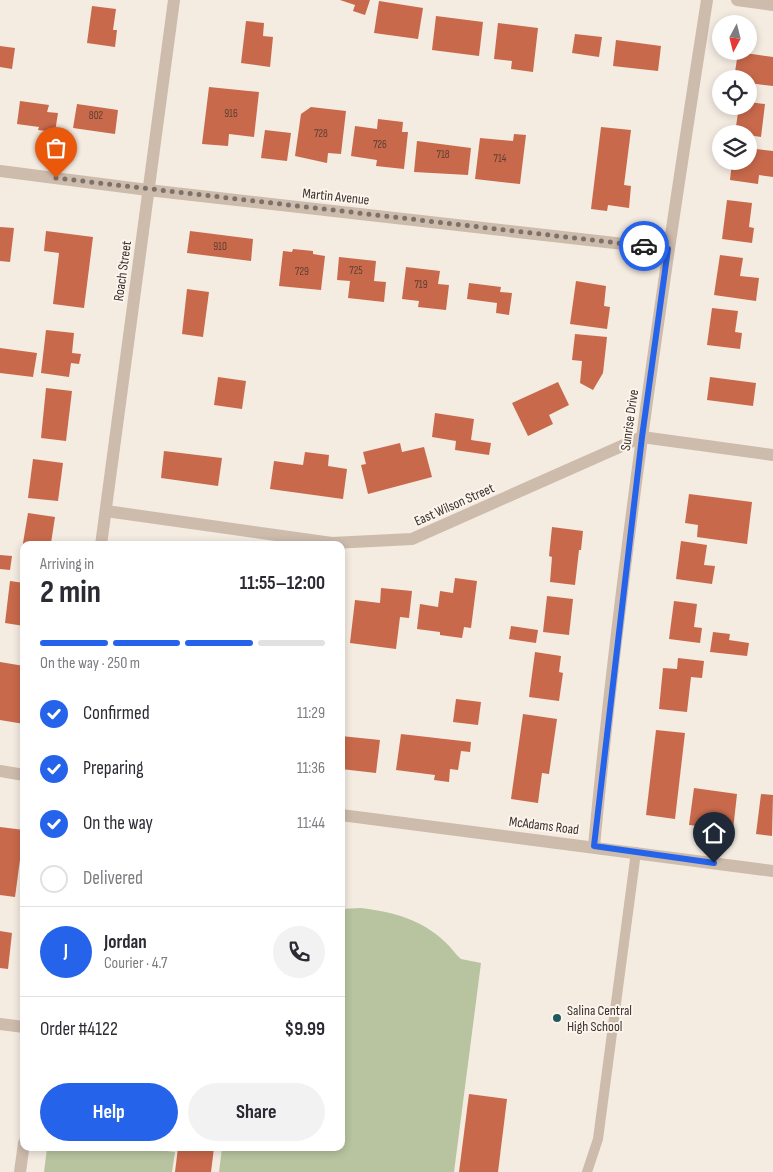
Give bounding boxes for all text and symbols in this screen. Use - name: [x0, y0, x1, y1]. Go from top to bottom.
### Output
- north arrow: [712, 15, 758, 60]
- map controls: [712, 15, 757, 170]
- button: locate: [712, 70, 757, 115]
- house number: 916: [224, 107, 238, 120]
- house number: 802: [89, 109, 104, 122]
- button: layers: [712, 125, 757, 170]
- pin: [35, 127, 77, 178]
- house number: 728: [314, 127, 328, 140]
- icon: bag: [42, 134, 70, 162]
- house number: 726: [373, 138, 387, 151]
- house number: 718: [436, 148, 450, 161]
- house number: 714: [494, 152, 507, 165]
- street label: Martin Avenue: [302, 185, 370, 208]
- courier: [619, 221, 669, 271]
- icon: car: [630, 232, 658, 260]
- street label: Roach Street: [110, 240, 135, 302]
- house number: 910: [213, 240, 227, 253]
- house number: 725: [349, 264, 363, 277]
- house number: 729: [295, 265, 309, 278]
- house number: 719: [414, 278, 428, 291]
- street label: Sunrise Drive: [617, 388, 642, 452]
- street label: East Wilson Street: [412, 479, 497, 530]
- text: Arriving in: [40, 555, 94, 574]
- text: 11:55–12:00: [240, 572, 325, 595]
- text: 2 min: [40, 573, 101, 612]
- text: On the way · 250 m: [40, 654, 140, 673]
- icon: check: [40, 700, 68, 728]
- text: Confirmed: [83, 702, 150, 725]
- text: 11:29: [297, 704, 325, 723]
- icon: check: [40, 755, 68, 783]
- text: Preparing: [83, 757, 144, 780]
- text: 11:36: [297, 759, 325, 778]
- icon: check: [40, 810, 68, 838]
- text: On the way: [83, 812, 153, 835]
- pin: [693, 812, 735, 863]
- street label: McAdams Road: [508, 813, 580, 838]
- text: 11:44: [297, 814, 325, 833]
- icon: home: [700, 819, 728, 847]
- text: Delivered: [83, 867, 143, 890]
- button: phone: [273, 926, 325, 978]
- text: Jordan: [104, 931, 147, 954]
- text: J: [64, 940, 68, 963]
- text: Courier · 4.7: [104, 954, 167, 973]
- place label: Salina Central High School: [567, 1002, 632, 1035]
- marker: Salina Central High School: [551, 1012, 563, 1024]
- text: Order #4122: [40, 1018, 118, 1041]
- text: $9.99: [284, 1018, 325, 1041]
- button: Help: [40, 1083, 178, 1141]
- button: Share: [188, 1083, 325, 1141]

